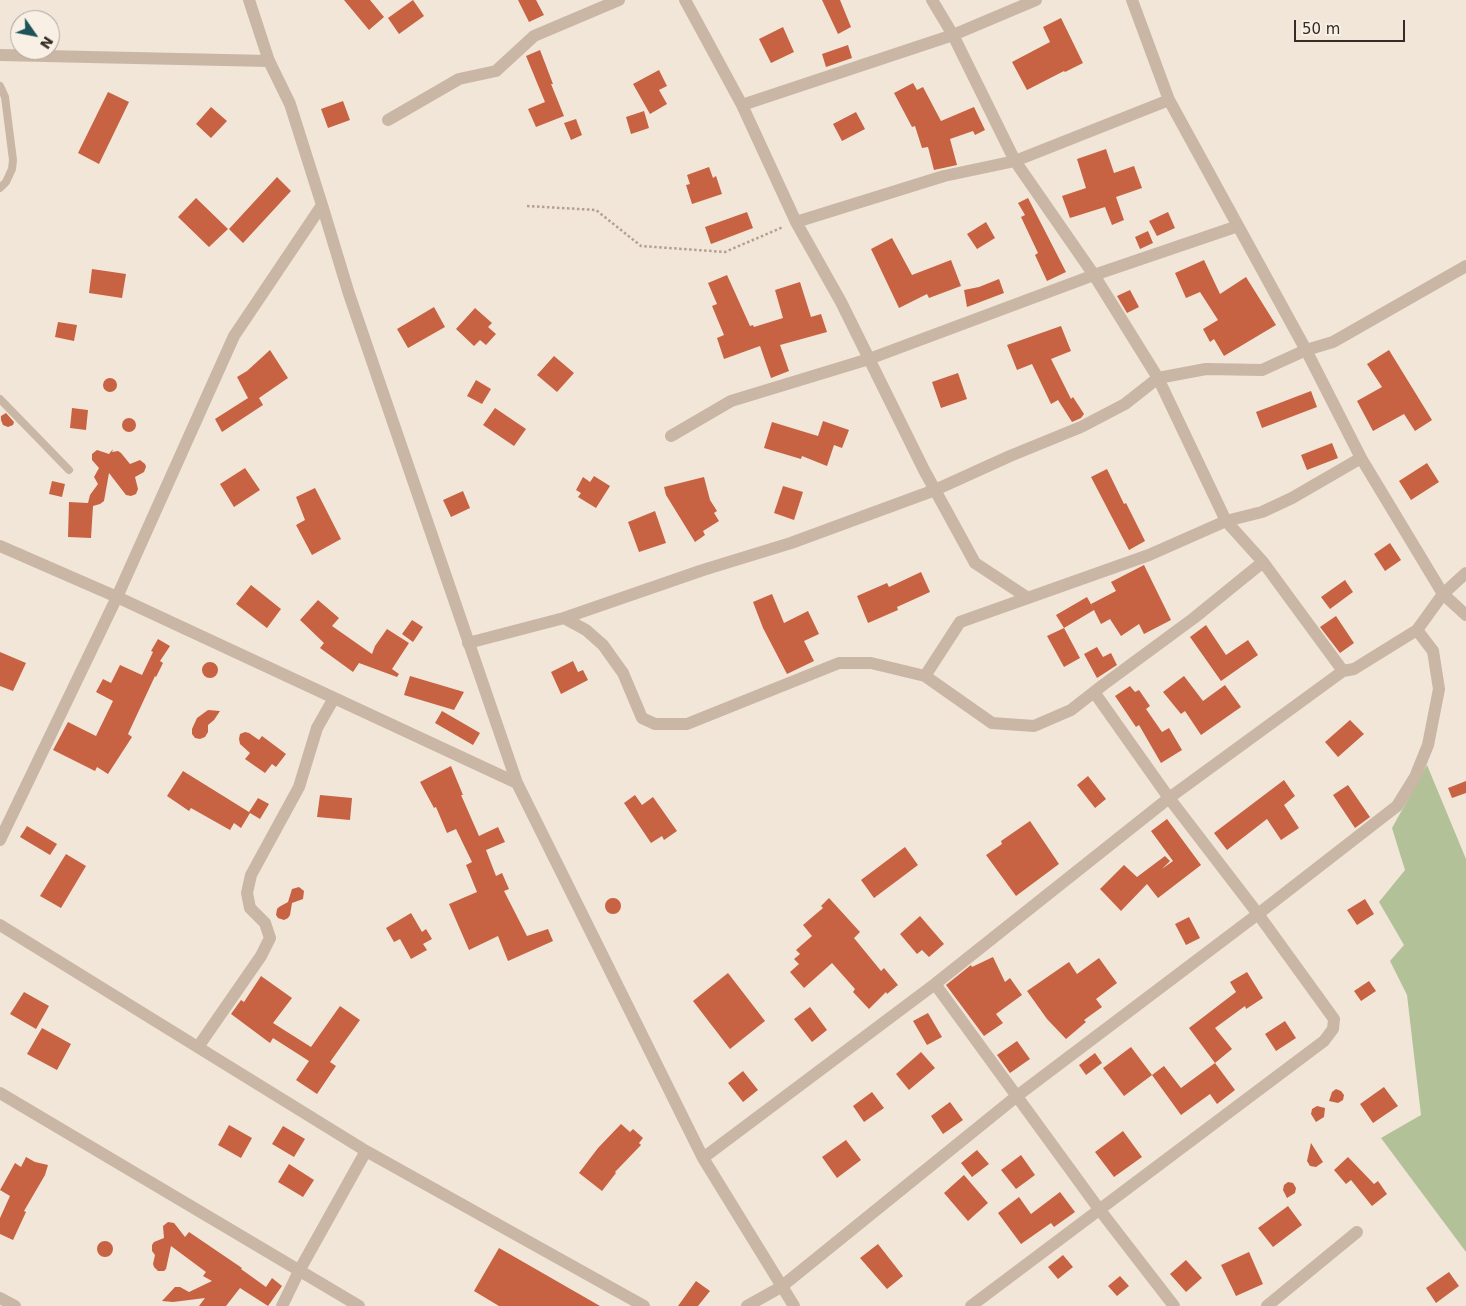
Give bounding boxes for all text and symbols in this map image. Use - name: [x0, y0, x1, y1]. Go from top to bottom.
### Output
- north arrow: [10, 10, 60, 60]
- scale bar: [1296, 10, 1407, 42]
- text: 50 m: [1302, 20, 1340, 38]
- text: N: [37, 33, 57, 52]

